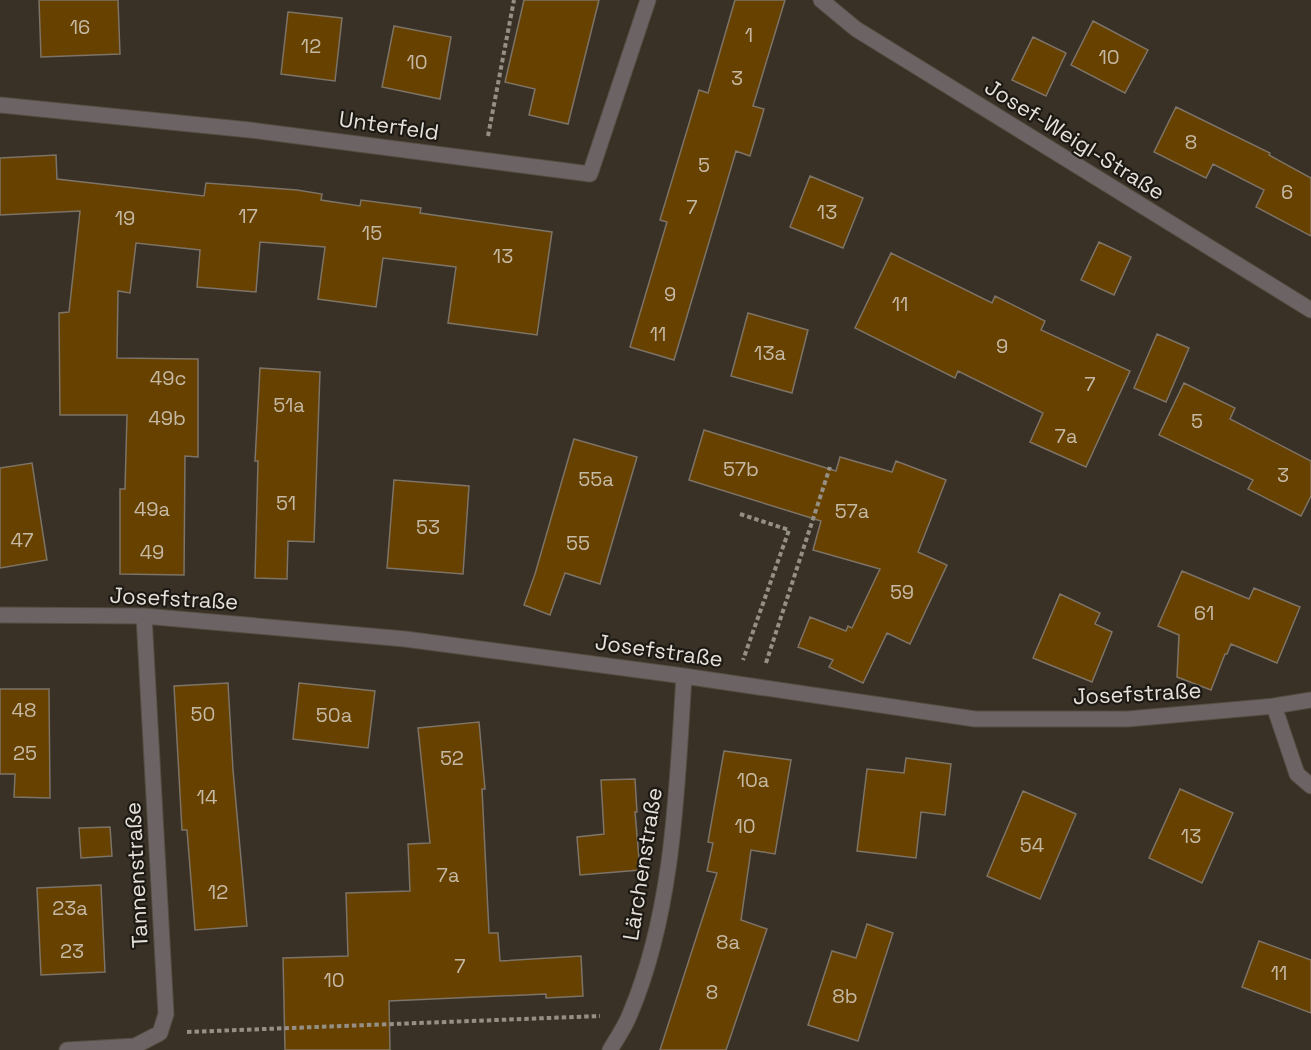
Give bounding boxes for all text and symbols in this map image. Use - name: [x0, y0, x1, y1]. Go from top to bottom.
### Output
- house number: 16: [70, 14, 90, 40]
- house number: 1: [745, 22, 753, 48]
- house number: 12: [301, 33, 321, 59]
- house number: 10: [1098, 44, 1120, 70]
- house number: 10: [406, 49, 428, 75]
- house number: 3: [731, 65, 743, 91]
- street label: Josef-Weigl-Straße: [980, 72, 1170, 206]
- street label: Unterfeld: [337, 104, 441, 146]
- house number: 8: [1185, 129, 1197, 155]
- house number: 5: [698, 152, 710, 178]
- house number: 6: [1281, 179, 1293, 205]
- house number: 7: [686, 194, 698, 220]
- house number: 13: [817, 199, 837, 225]
- house number: 17: [238, 203, 258, 229]
- house number: 19: [115, 205, 135, 231]
- house number: 15: [362, 220, 382, 246]
- house number: 13: [493, 243, 513, 269]
- house number: 9: [664, 281, 676, 307]
- house number: 11: [892, 291, 908, 317]
- house number: 11: [650, 321, 666, 347]
- house number: 9: [996, 333, 1008, 359]
- house number: 13a: [754, 340, 786, 366]
- house number: 49c: [150, 365, 186, 391]
- house number: 7: [1084, 371, 1096, 397]
- house number: 51a: [273, 392, 305, 418]
- house number: 49b: [148, 405, 186, 431]
- house number: 5: [1191, 408, 1203, 434]
- house number: 7a: [1055, 423, 1077, 449]
- house number: 57b: [723, 456, 759, 482]
- house number: 3: [1277, 462, 1289, 488]
- house number: 55a: [578, 466, 614, 492]
- house number: 51: [276, 490, 296, 516]
- house number: 49a: [134, 496, 170, 522]
- house number: 57a: [835, 498, 869, 524]
- house number: 53: [416, 514, 440, 540]
- house number: 47: [10, 527, 34, 553]
- house number: 55: [566, 530, 590, 556]
- house number: 49: [140, 539, 164, 565]
- house number: 59: [890, 579, 914, 605]
- street label: Josefstraße: [109, 581, 239, 615]
- house number: 61: [1194, 600, 1214, 626]
- street label: Josefstraße: [593, 627, 725, 673]
- street label: Josefstraße: [1072, 676, 1202, 710]
- house number: 48: [12, 697, 36, 723]
- house number: 50: [191, 701, 215, 727]
- house number: 50a: [316, 702, 352, 728]
- house number: 25: [13, 740, 37, 766]
- house number: 52: [440, 745, 464, 771]
- house number: 10a: [737, 767, 769, 793]
- house number: 14: [197, 784, 217, 810]
- street label: Lärchenstraße: [616, 785, 668, 943]
- street label: Tannenstraße: [118, 801, 154, 949]
- house number: 10: [734, 813, 756, 839]
- house number: 13: [1181, 823, 1201, 849]
- house number: 54: [1020, 832, 1044, 858]
- house number: 7a: [437, 862, 459, 888]
- house number: 12: [208, 879, 228, 905]
- house number: 23a: [52, 895, 88, 921]
- house number: 8a: [716, 929, 740, 955]
- house number: 23: [60, 938, 84, 964]
- house number: 7: [454, 953, 466, 979]
- house number: 11: [1271, 960, 1287, 986]
- house number: 10: [323, 967, 345, 993]
- house number: 8: [706, 979, 718, 1005]
- house number: 8b: [832, 983, 858, 1009]

